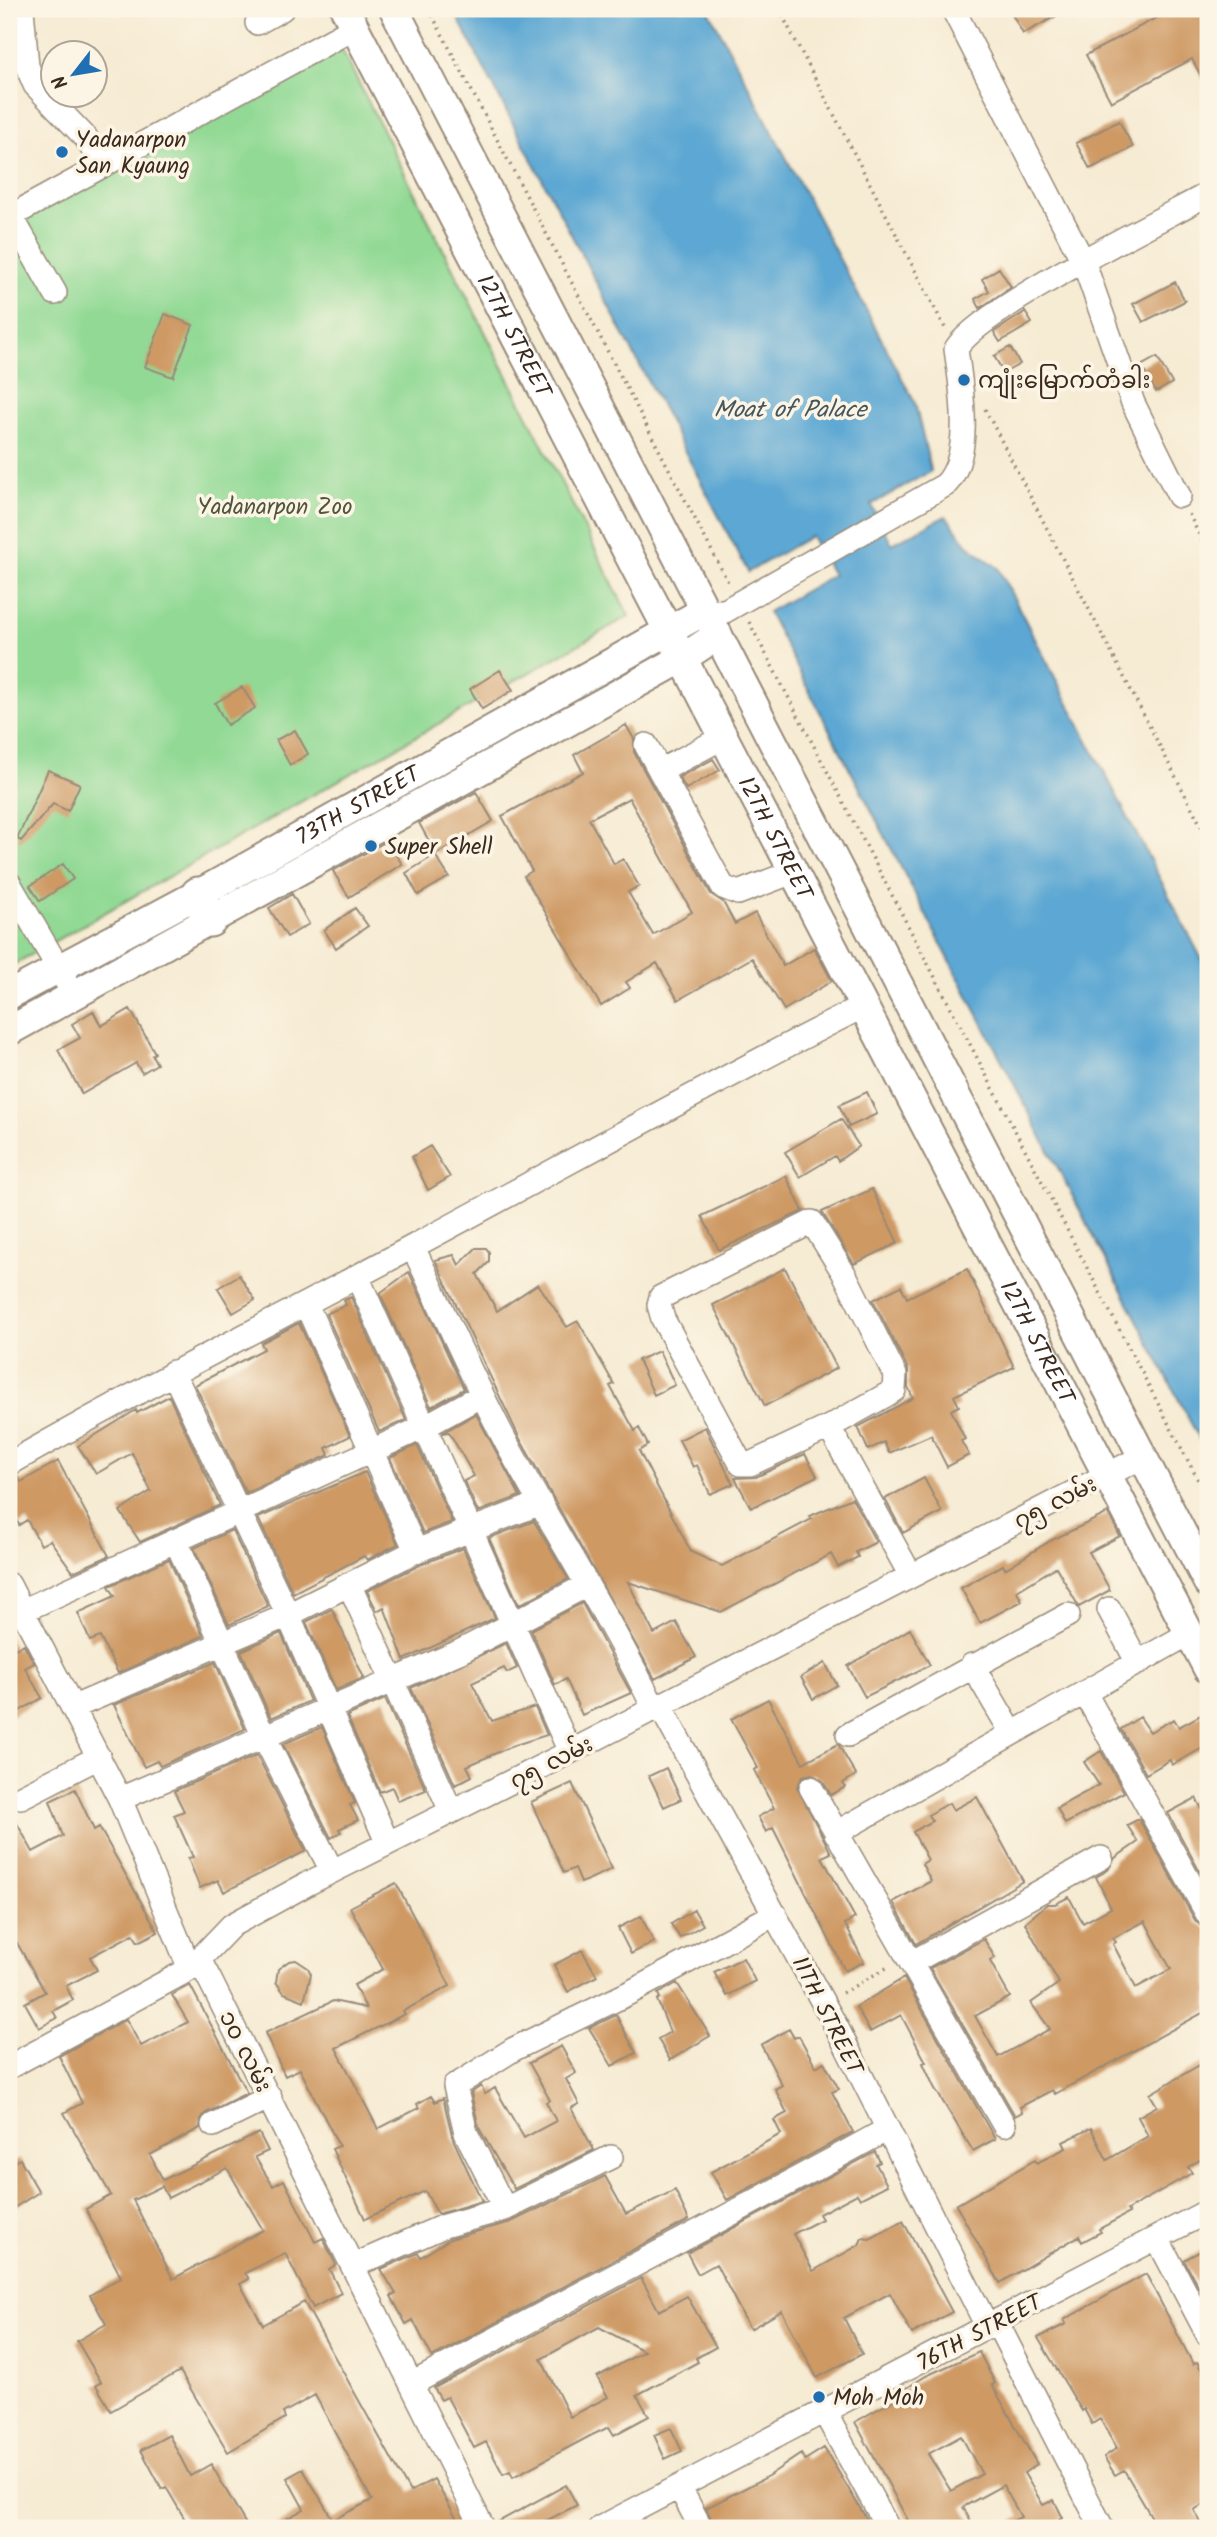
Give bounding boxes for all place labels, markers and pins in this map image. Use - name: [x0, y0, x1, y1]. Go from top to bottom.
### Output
- place label: Yadanarpon San Kyaung: [76, 123, 190, 185]
- marker: Yadanarpon San Kyaung: [54, 144, 70, 160]
- place label: ကျုံးမြောက်တံခါး: [978, 364, 1151, 400]
- marker: ကျုံးမြောက်တံခါး: [956, 372, 972, 388]
- place label: Super Shell: [385, 830, 493, 866]
- marker: Super Shell: [363, 838, 379, 854]
- place label: Moh Moh: [833, 2381, 924, 2417]
- marker: Moh Moh: [811, 2389, 827, 2405]

